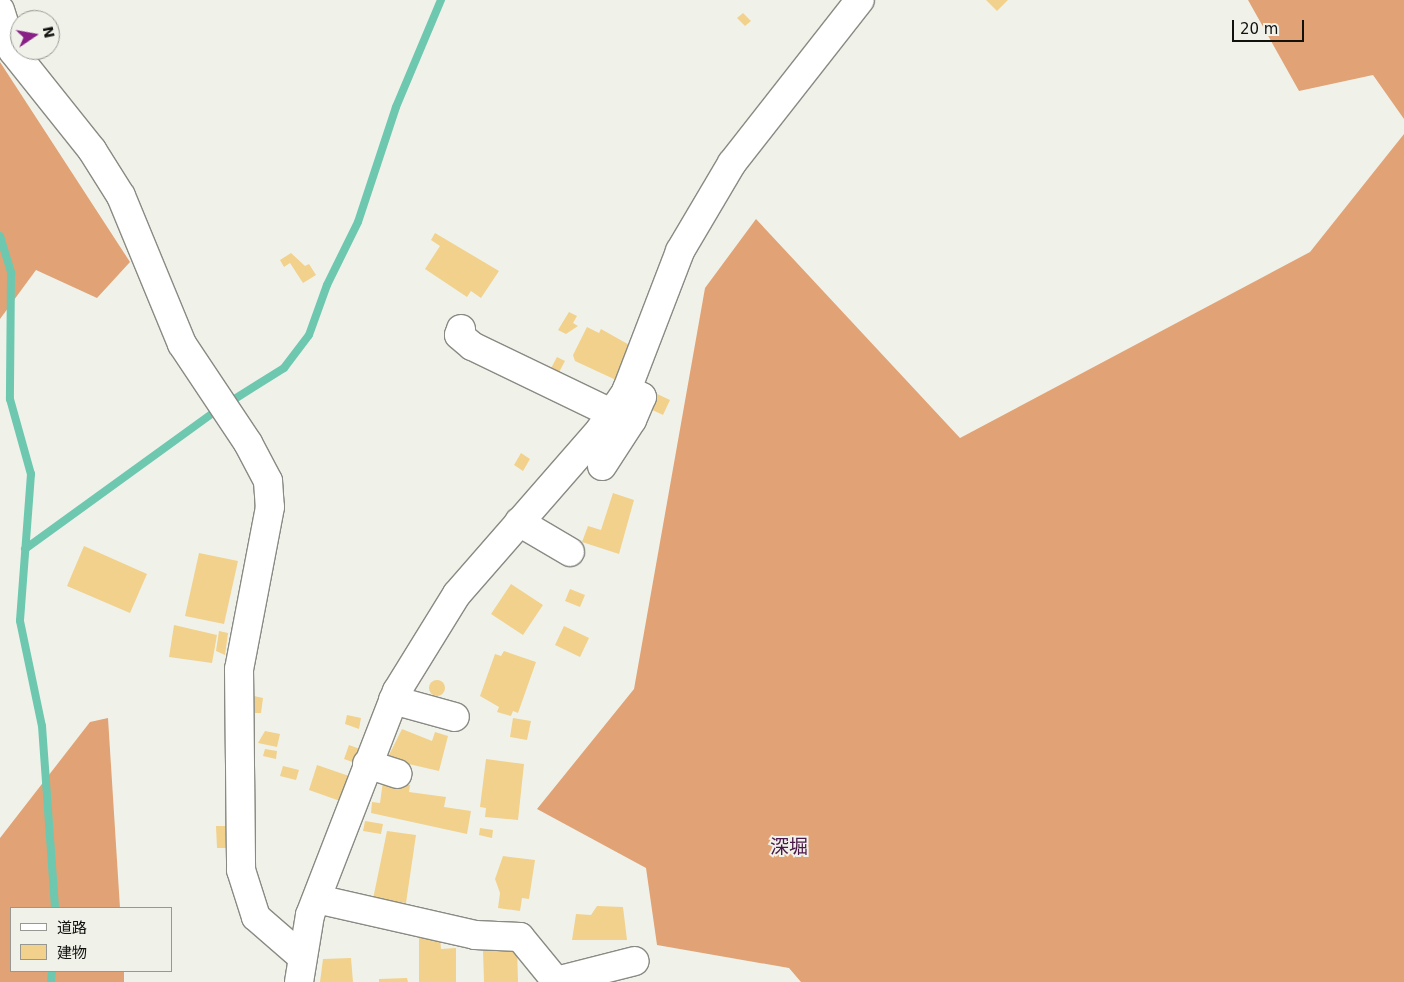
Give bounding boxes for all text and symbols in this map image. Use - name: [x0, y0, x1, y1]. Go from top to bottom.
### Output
- north arrow: [10, 10, 60, 60]
- scale bar: [1234, 10, 1306, 42]
- text: 20 m: [1240, 20, 1278, 38]
- text: N: [40, 25, 58, 39]
- district label: 深堀: [770, 836, 808, 858]
- legend: [10, 907, 172, 972]
- text: 道路: [57, 919, 87, 937]
- text: 建物: [57, 944, 87, 962]

